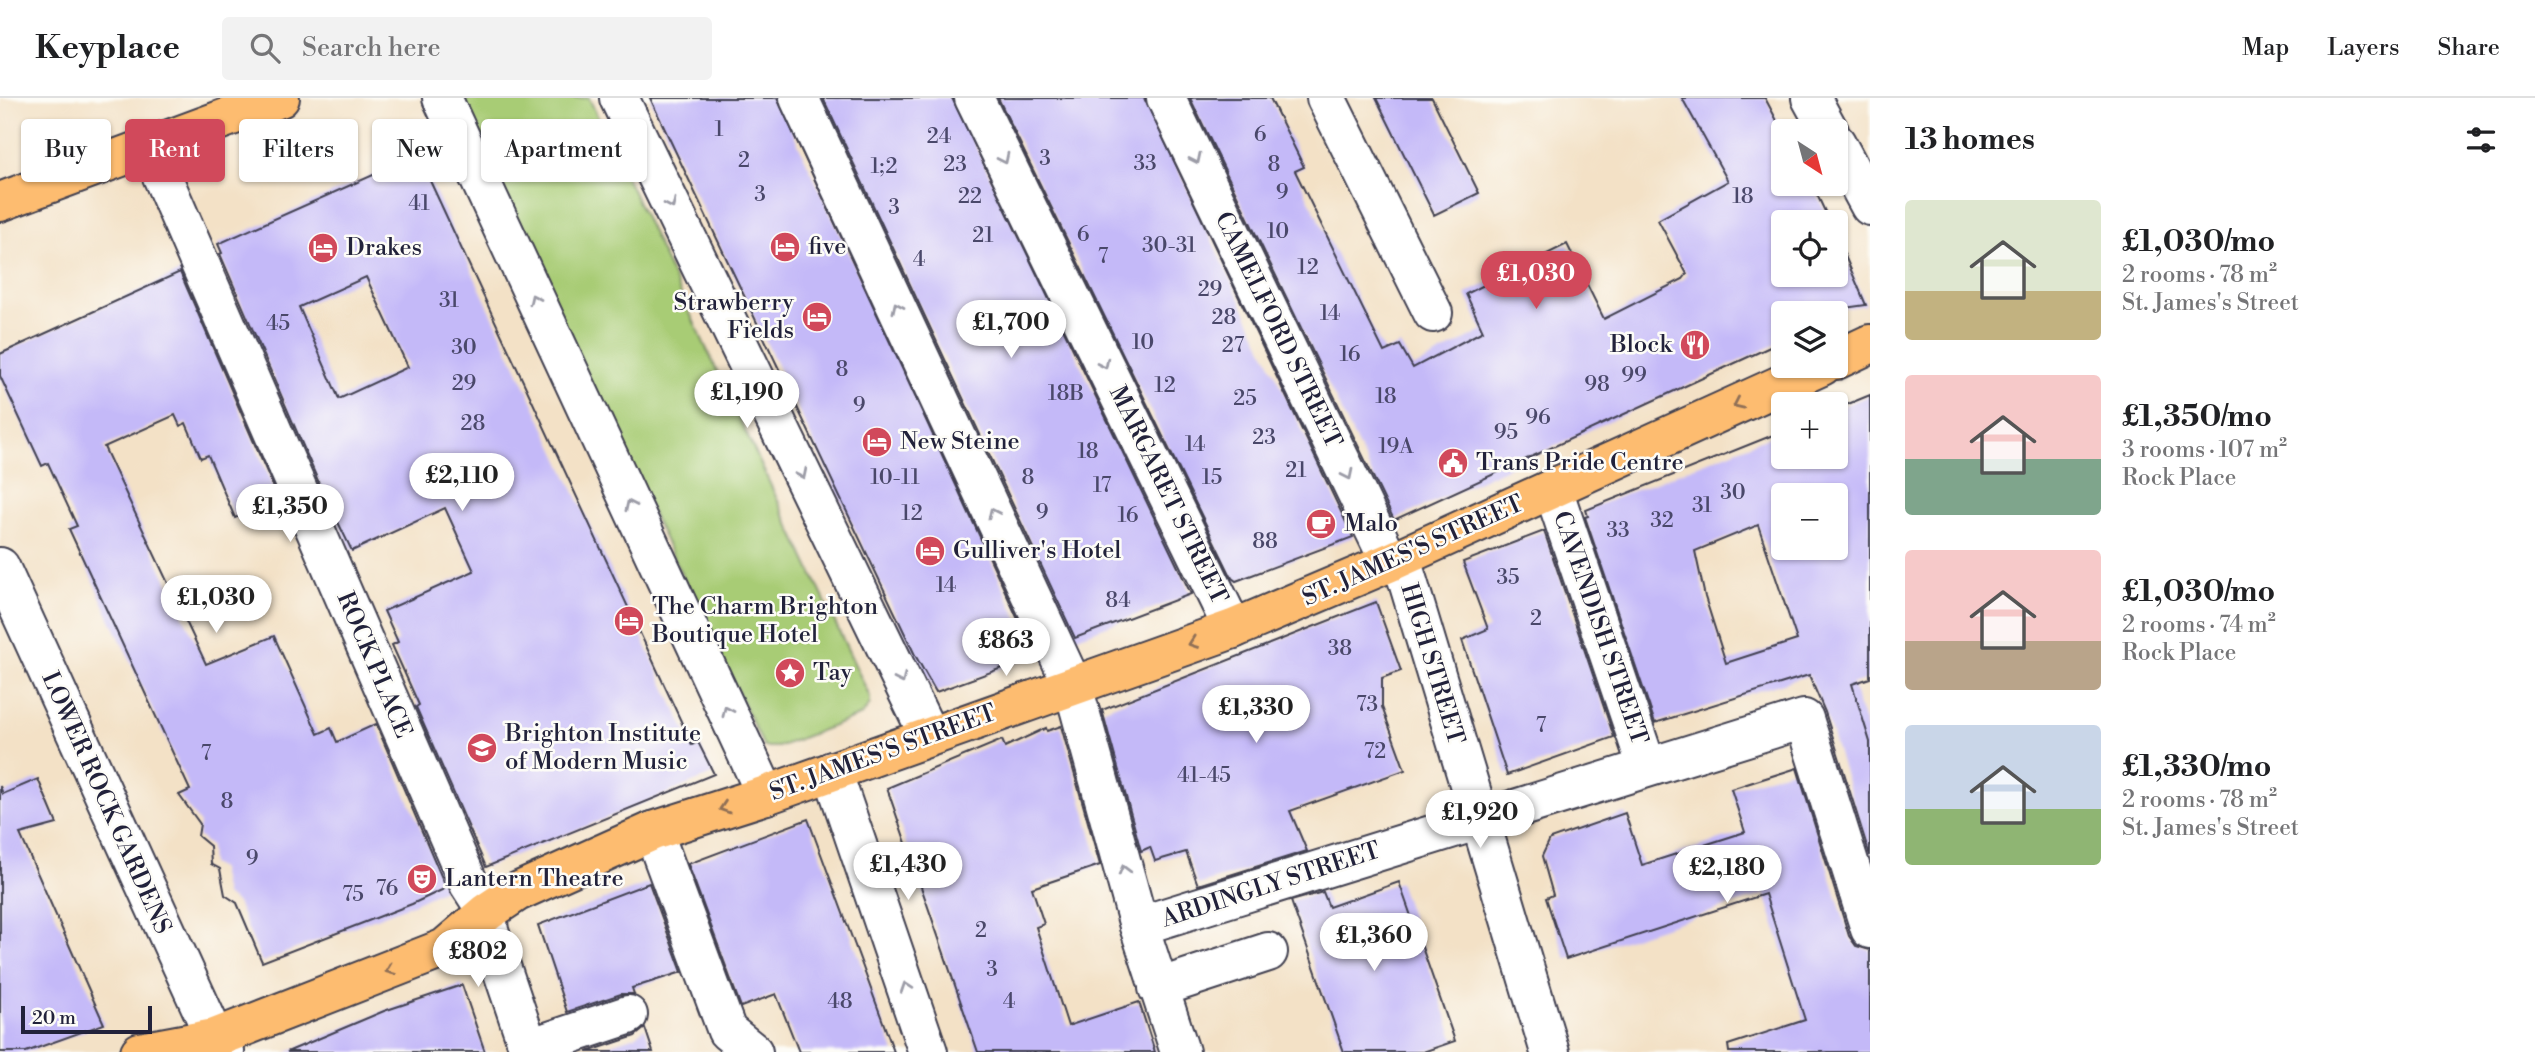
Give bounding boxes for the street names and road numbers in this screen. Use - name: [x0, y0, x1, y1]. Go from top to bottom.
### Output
- street label: CAMELFORD STREET: [1208, 207, 1348, 453]
- street label: MARGARET STREET: [1102, 381, 1234, 609]
- street label: ST. JAMES'S STREET: [1298, 489, 1528, 613]
- street label: CAVENDISH STREET: [1546, 507, 1654, 749]
- street label: HIGH STREET: [1393, 580, 1471, 748]
- street label: ROCK PLACE: [330, 587, 418, 743]
- street label: LOWER ROCK GARDENS: [34, 667, 178, 939]
- street label: ST. JAMES'S STREET: [766, 698, 1000, 808]
- street label: ARDINGLY STREET: [1157, 835, 1384, 935]

